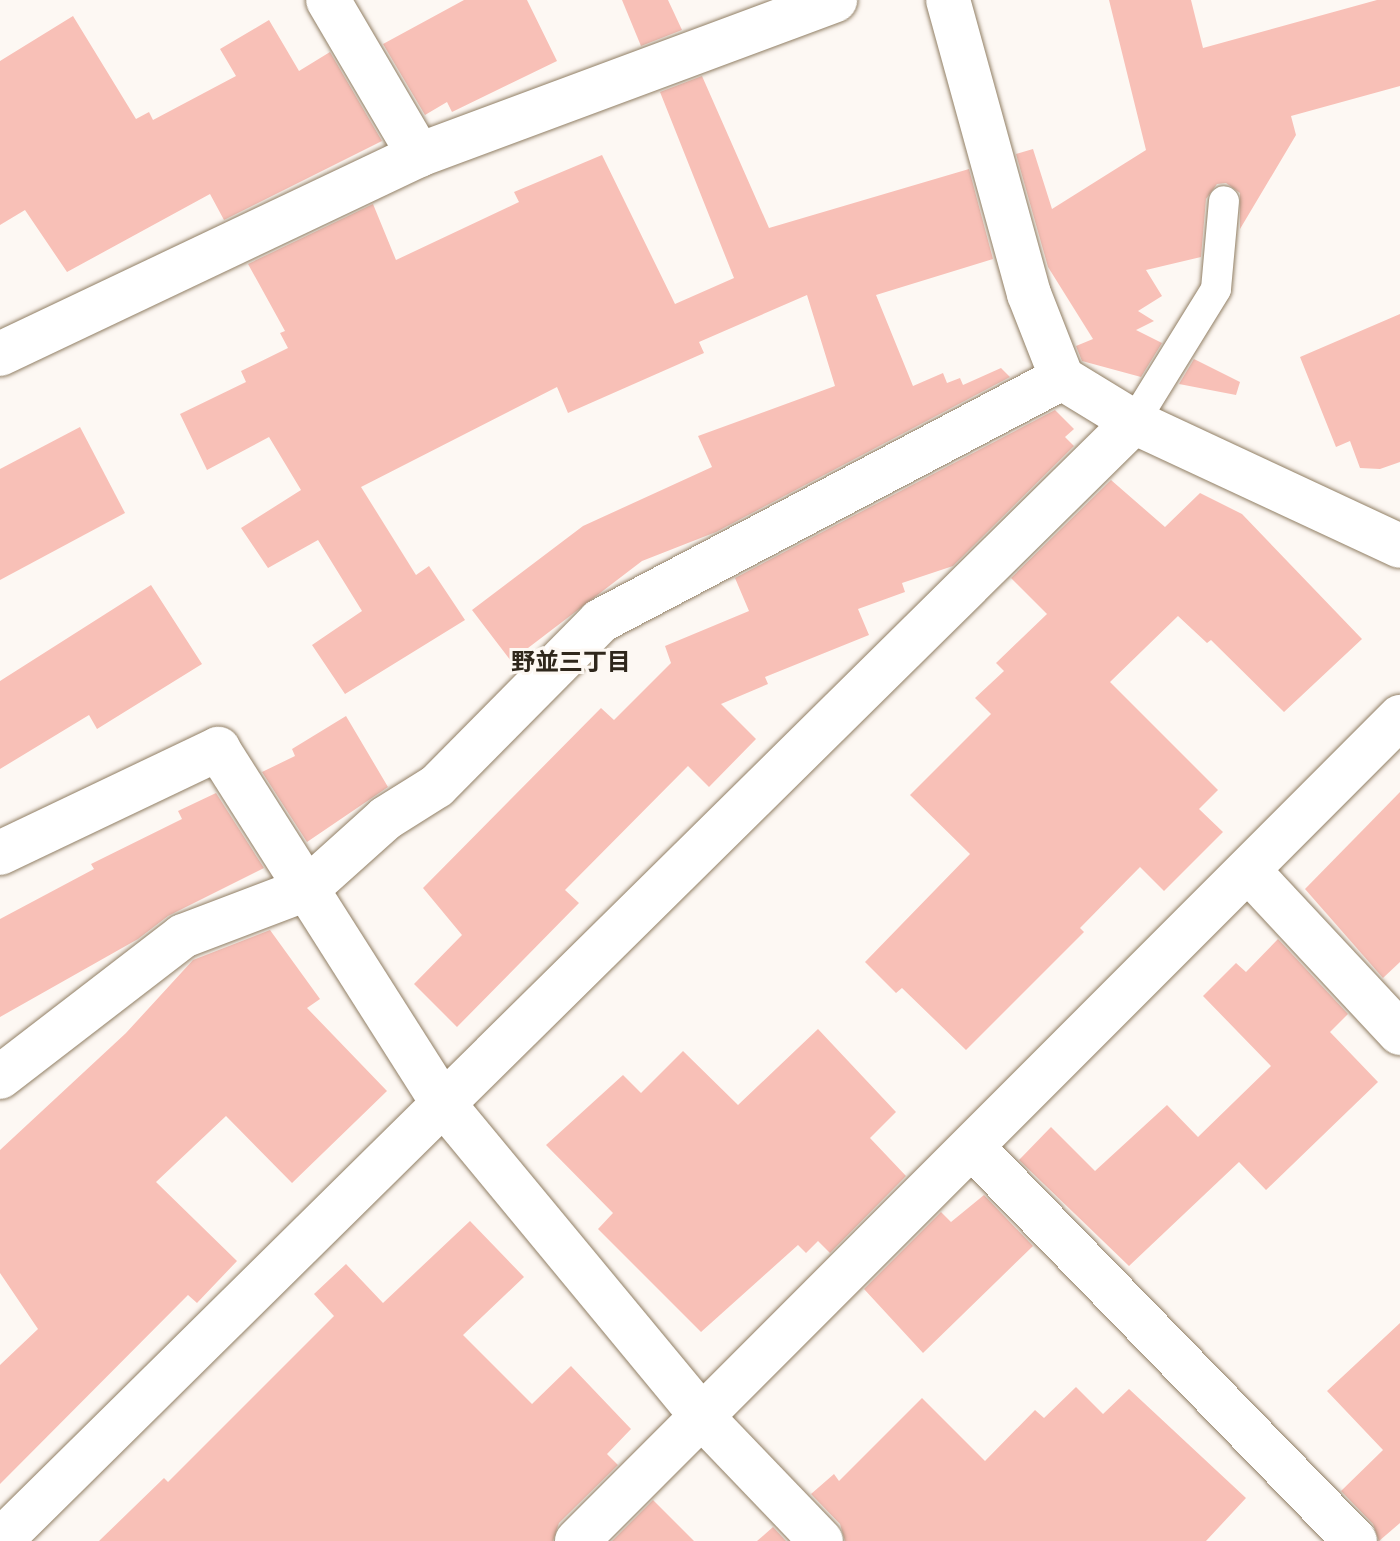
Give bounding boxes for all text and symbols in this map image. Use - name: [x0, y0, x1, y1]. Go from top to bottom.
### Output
- district label: 野並三丁目: [511, 647, 631, 675]

